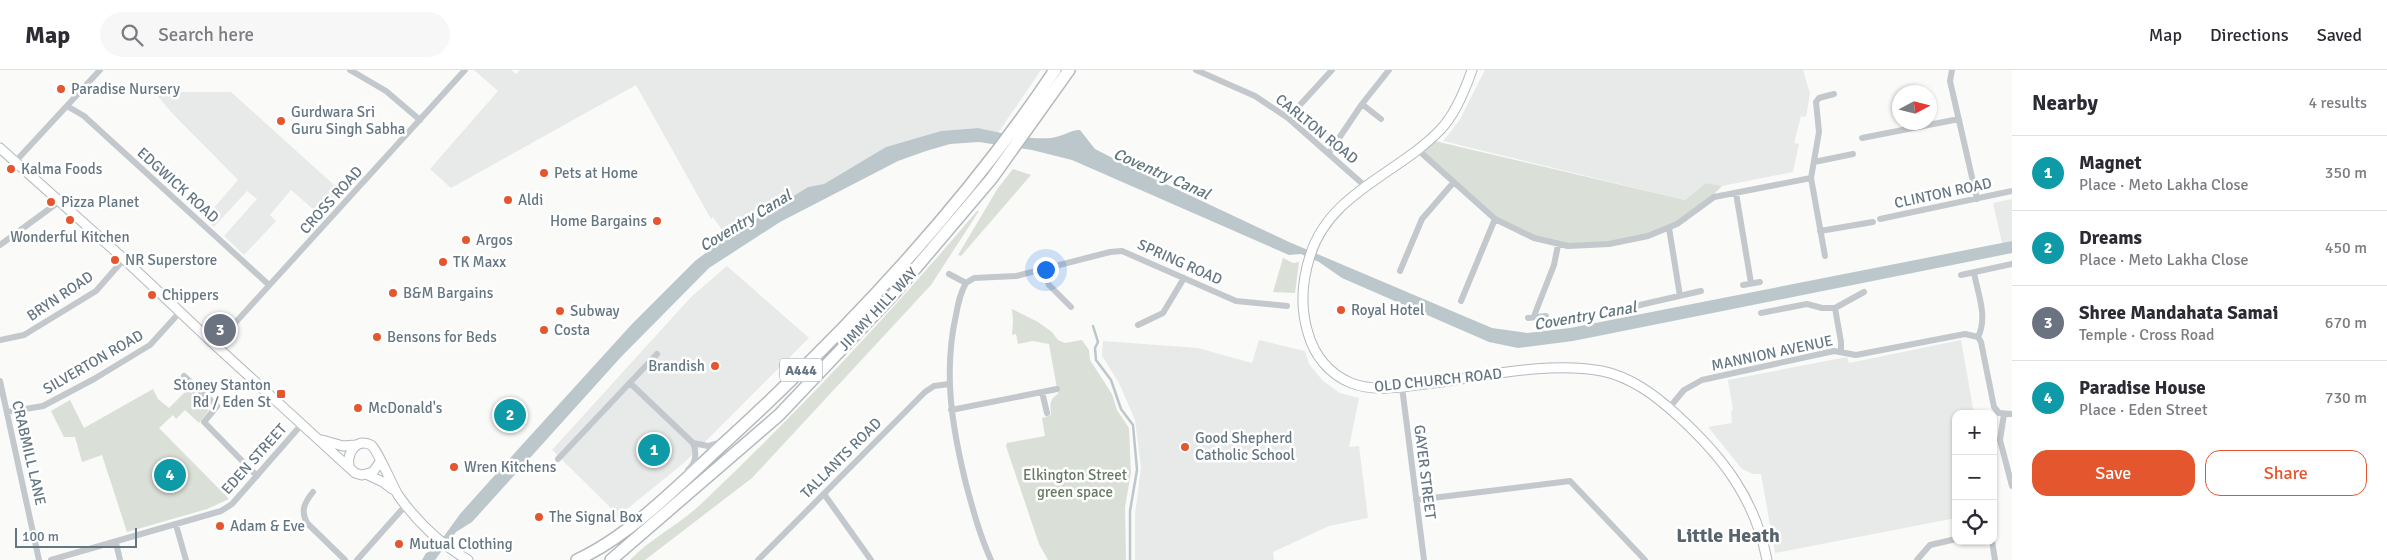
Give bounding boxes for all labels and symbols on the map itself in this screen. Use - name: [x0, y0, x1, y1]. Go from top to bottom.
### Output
- place label: Paradise Nursery: [71, 80, 180, 98]
- marker: Paradise Nursery: [55, 83, 67, 95]
- north arrow: [1892, 85, 1937, 130]
- street label: CARLTON ROAD: [1272, 90, 1362, 168]
- place label: Gurdwara Sri Guru Singh Sabha: [291, 103, 405, 138]
- marker: Gurdwara Sri Guru Singh Sabha: [275, 115, 287, 127]
- street label: EDGWICK ROAD: [133, 144, 223, 226]
- water label: Coventry Canal: [1110, 144, 1214, 205]
- place label: Kalma Foods: [21, 160, 103, 178]
- street label: CROSS ROAD: [296, 162, 366, 238]
- marker: Kalma Foods: [5, 163, 17, 175]
- place label: Pets at Home: [554, 164, 638, 182]
- marker: Pets at Home: [538, 167, 550, 179]
- street label: CLINTON ROAD: [1893, 174, 1993, 212]
- water label: Coventry Canal: [696, 185, 796, 256]
- place label: Aldi: [518, 191, 543, 209]
- place label: Pizza Planet: [61, 193, 139, 211]
- marker: Aldi: [502, 194, 514, 206]
- marker: Pizza Planet: [45, 196, 57, 208]
- place label: Home Bargains: [550, 212, 647, 230]
- marker: Wonderful Kitchen: [64, 214, 76, 226]
- marker: Home Bargains: [651, 215, 663, 227]
- place label: Wonderful Kitchen: [10, 228, 130, 246]
- place label: Argos: [476, 231, 513, 249]
- marker: Argos: [460, 234, 472, 246]
- street label: SPRING ROAD: [1135, 235, 1225, 289]
- place label: NR Superstore: [125, 251, 217, 269]
- place label: TK Maxx: [453, 253, 506, 271]
- marker: NR Superstore: [109, 254, 121, 266]
- marker: TK Maxx: [437, 256, 449, 268]
- your location: [1033, 257, 1059, 283]
- street label: JIMMY HILL WAY: [835, 263, 921, 354]
- street label: BRYN ROAD: [23, 267, 97, 325]
- place label: B&M Bargains: [403, 284, 494, 302]
- place label: Chippers: [162, 286, 219, 304]
- marker: B&M Bargains: [387, 287, 399, 299]
- marker: Chippers: [146, 289, 158, 301]
- water label: Coventry Canal: [1532, 297, 1639, 335]
- place label: Royal Hotel: [1351, 301, 1424, 319]
- place label: Subway: [570, 302, 620, 320]
- marker: Royal Hotel: [1335, 304, 1347, 316]
- marker: Subway: [554, 305, 566, 317]
- pin: 3: [204, 311, 236, 349]
- place label: Costa: [554, 321, 590, 339]
- marker: Costa: [538, 324, 550, 336]
- street label: SILVERTON ROAD: [40, 326, 146, 398]
- place label: Bensons for Beds: [387, 328, 497, 346]
- marker: Bensons for Beds: [371, 331, 383, 343]
- street label: MANNION AVENUE: [1710, 331, 1834, 375]
- place label: Brandish: [648, 357, 705, 375]
- road number: A444: [780, 358, 822, 382]
- marker: Brandish: [709, 360, 721, 372]
- street label: OLD CHURCH ROAD: [1373, 364, 1503, 396]
- place label: Stoney Stanton Rd / Eden St: [173, 376, 271, 411]
- marker: Stoney Stanton Rd / Eden St: [275, 388, 287, 400]
- pin: 2: [494, 396, 526, 434]
- street label: CRABMILL LANE: [8, 399, 50, 507]
- place label: McDonald's: [368, 399, 443, 417]
- marker: McDonald's: [352, 402, 364, 414]
- street label: TALLANTS ROAD: [797, 414, 885, 502]
- street label: EDEN STREET: [218, 419, 291, 498]
- street label: GAYER STREET: [1410, 424, 1440, 521]
- place label: Good Shepherd Catholic School: [1195, 429, 1295, 464]
- pin: 1: [638, 431, 670, 469]
- marker: Good Shepherd Catholic School: [1179, 441, 1191, 453]
- pin: 4: [154, 456, 186, 494]
- place label: Wren Kitchens: [464, 458, 557, 476]
- marker: Wren Kitchens: [448, 461, 460, 473]
- park label: Elkington Street green space: [1023, 466, 1127, 501]
- place label: The Signal Box: [549, 508, 643, 526]
- marker: The Signal Box: [533, 511, 545, 523]
- place label: Adam & Eve: [230, 517, 305, 535]
- marker: Adam & Eve: [214, 520, 226, 532]
- district label: Little Heath: [1676, 523, 1780, 548]
- scale bar: [15, 525, 138, 548]
- place label: Mutual Clothing: [409, 535, 513, 553]
- marker: Mutual Clothing: [393, 538, 405, 550]

